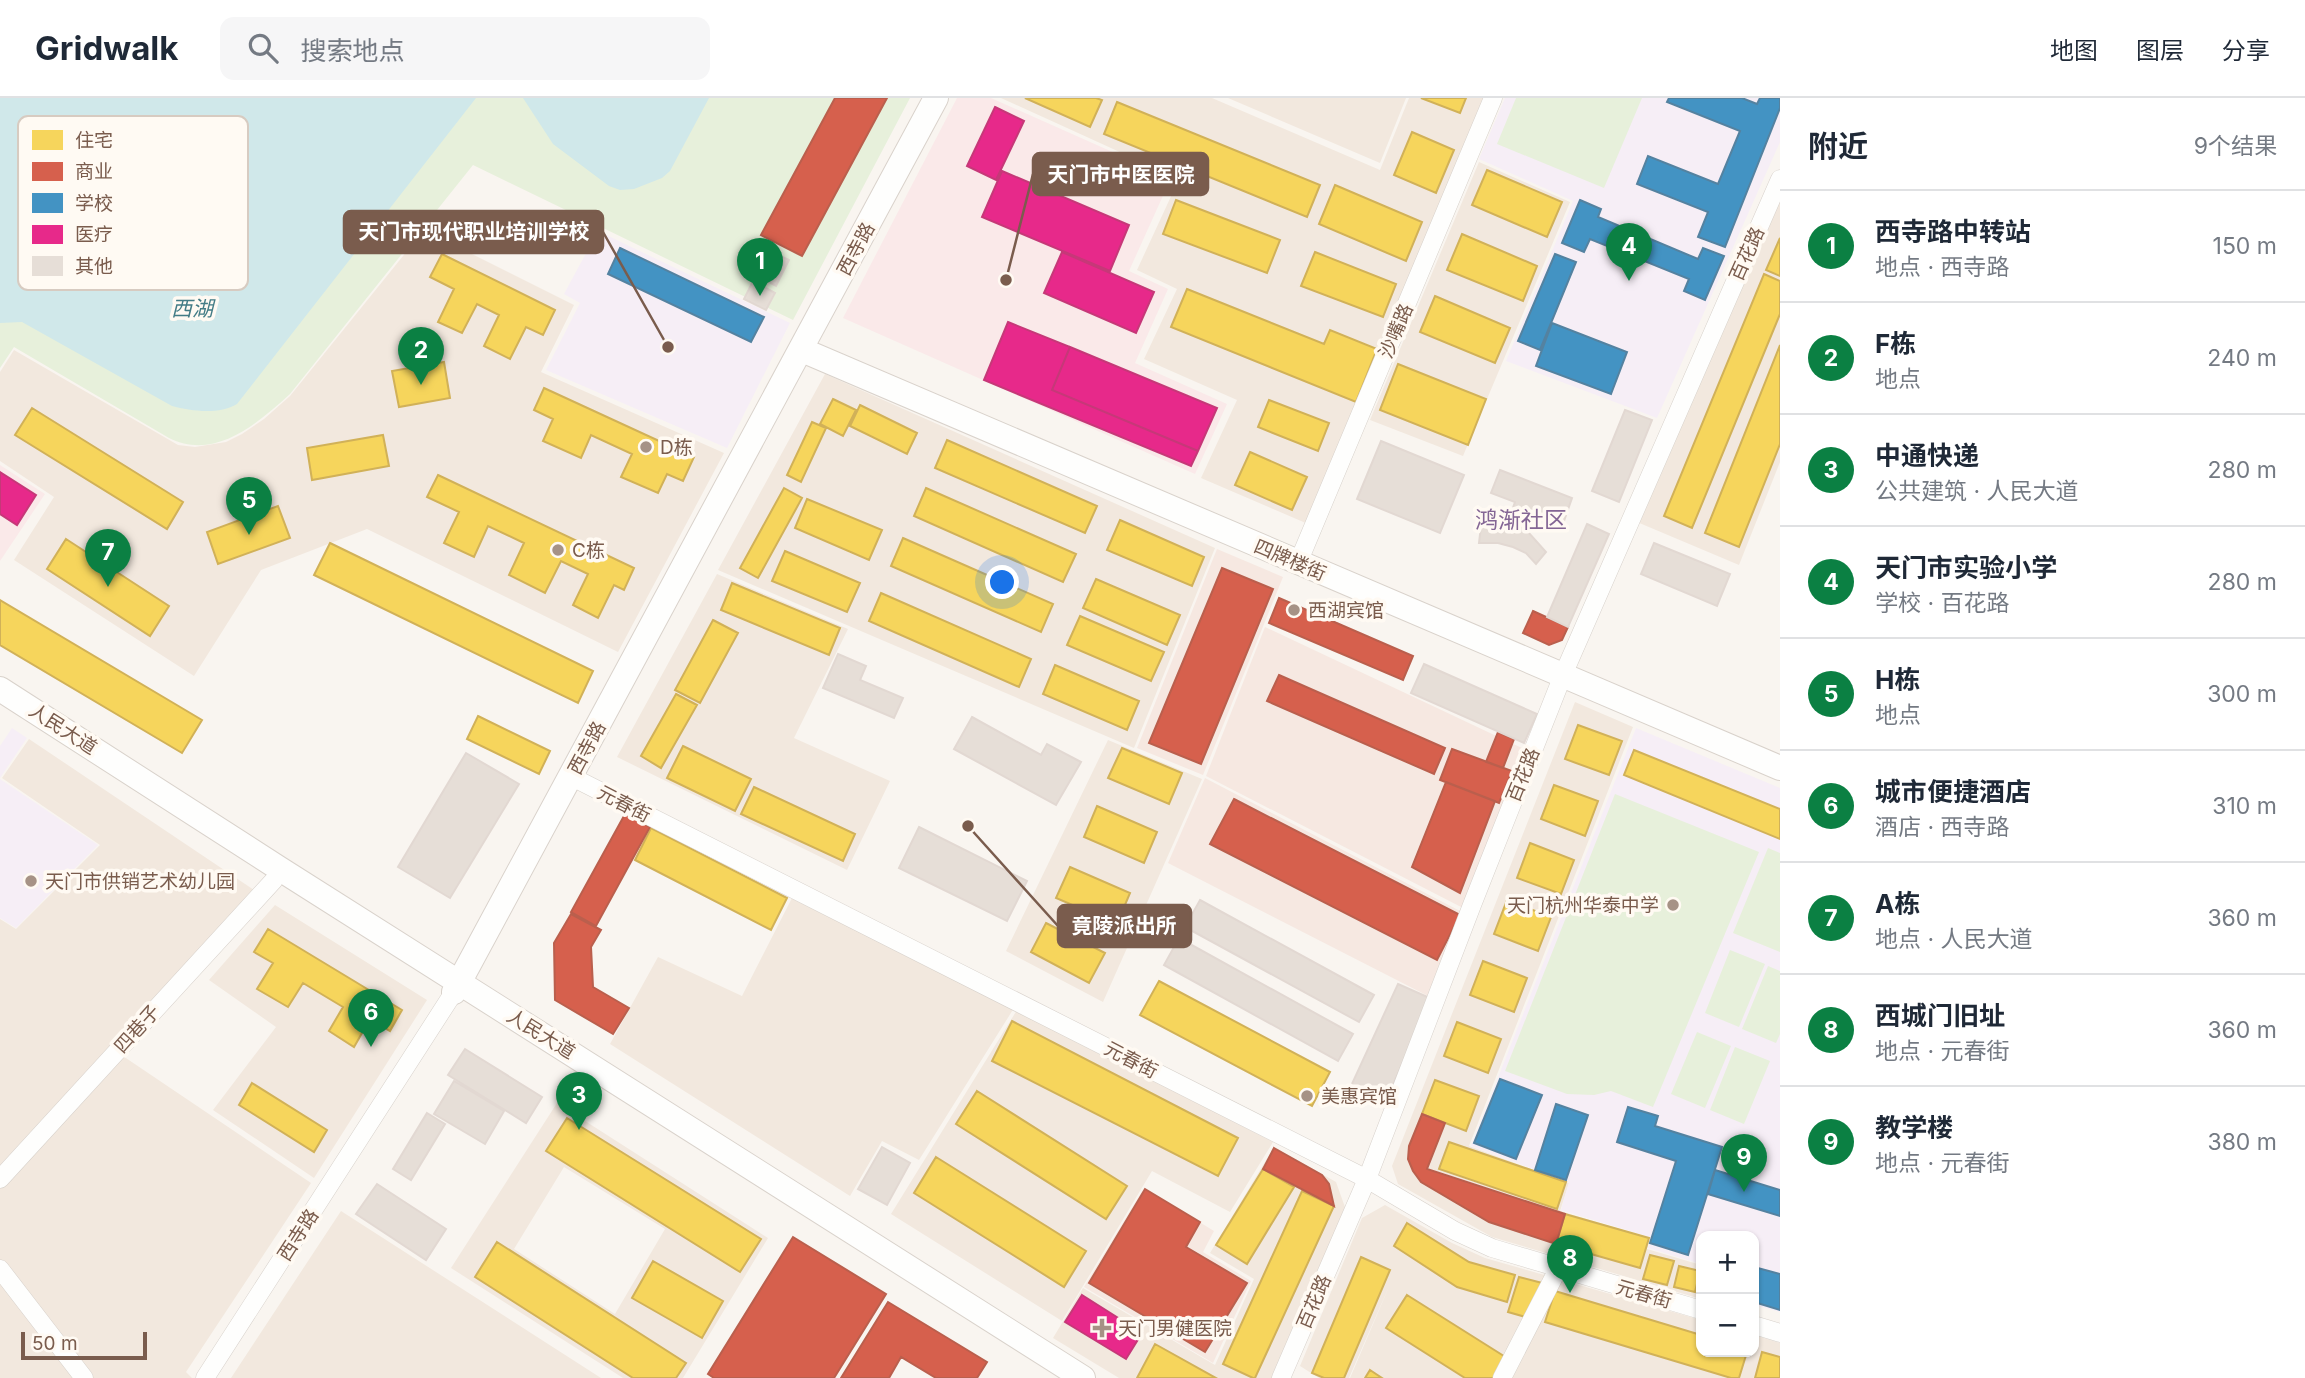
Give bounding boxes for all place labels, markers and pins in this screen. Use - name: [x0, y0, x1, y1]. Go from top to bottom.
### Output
- callout: 天门市中医医院: [1033, 153, 1208, 195]
- callout: 天门市现代职业培训学校: [344, 211, 603, 253]
- pin: 4: [1606, 223, 1652, 281]
- pin: 1: [737, 238, 783, 296]
- pin: 2: [398, 327, 444, 385]
- place label: D栋: [660, 436, 693, 459]
- marker: D栋: [638, 439, 654, 455]
- pin: 5: [226, 477, 272, 535]
- pin: 7: [85, 529, 131, 587]
- place label: C栋: [572, 539, 605, 562]
- marker: C栋: [550, 542, 566, 558]
- place label: 西湖宾馆: [1308, 599, 1384, 622]
- marker: 西湖宾馆: [1286, 602, 1302, 618]
- place label: 天门市供销艺术幼儿园: [45, 870, 235, 893]
- marker: 天门市供销艺术幼儿园: [23, 873, 39, 889]
- place label: 天门杭州华泰中学: [1507, 894, 1659, 917]
- marker: 天门杭州华泰中学: [1665, 897, 1681, 913]
- callout: 竟陵派出所: [1058, 905, 1191, 947]
- pin: 6: [348, 989, 394, 1047]
- pin: 3: [556, 1072, 602, 1130]
- place label: 美惠宾馆: [1321, 1085, 1397, 1108]
- marker: 美惠宾馆: [1299, 1088, 1315, 1104]
- pin: 9: [1721, 1134, 1767, 1192]
- pin: 8: [1547, 1235, 1593, 1293]
- place label: 天门男健医院: [1118, 1317, 1232, 1340]
- marker: 天门男健医院: [1092, 1318, 1112, 1338]

